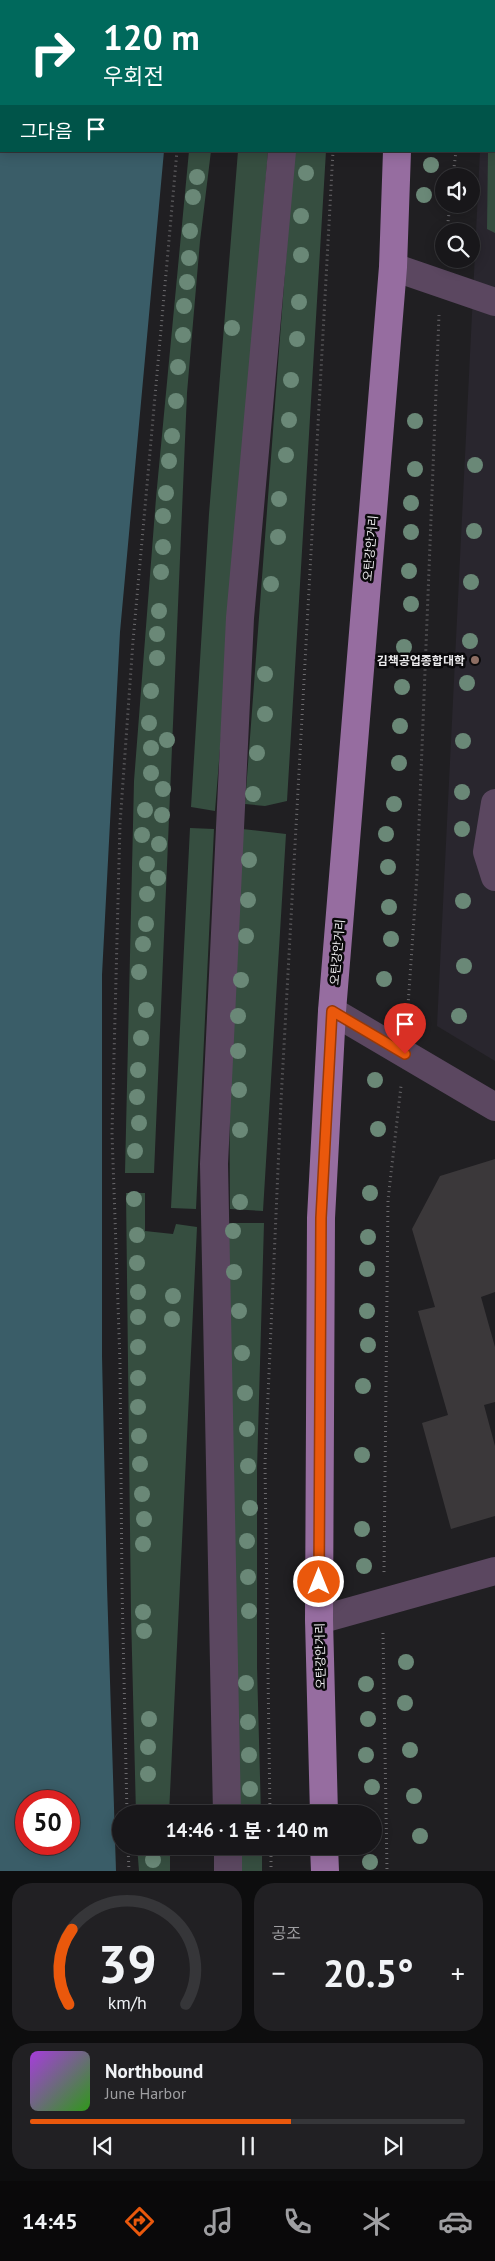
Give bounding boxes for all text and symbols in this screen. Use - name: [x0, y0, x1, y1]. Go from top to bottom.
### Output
- text: 120 m: [103, 14, 200, 60]
- icon: right: [20, 20, 85, 85]
- text: 우회전: [103, 62, 164, 90]
- icon: arrive: [82, 115, 110, 143]
- text: 그다음: [20, 119, 72, 143]
- map controls: [435, 168, 480, 268]
- button: sound: [435, 168, 480, 213]
- button: search: [435, 223, 480, 268]
- street label: 오탄강안거리: [360, 514, 380, 582]
- place label: 김책공업종합대학: [377, 653, 465, 668]
- marker: 김책공업종합대학: [469, 654, 481, 666]
- street label: 오탄강안거리: [327, 918, 347, 986]
- pin: [384, 1003, 426, 1054]
- icon: arrive: [391, 1010, 419, 1038]
- position arrow: [292, 1555, 344, 1607]
- street label: 오탄강안거리: [312, 1623, 328, 1689]
- speed limit sign: 50: [15, 1790, 80, 1855]
- text: 14:46 · 1 분 · 140 m: [166, 1818, 328, 1842]
- text: 공조: [272, 1923, 301, 1943]
- text: 39: [97, 1930, 156, 1997]
- text: 20.5°: [323, 1948, 414, 1997]
- text: −: [272, 1954, 286, 1991]
- text: +: [451, 1954, 465, 1991]
- text: km/h: [107, 1991, 146, 2014]
- text: Northbound: [105, 2059, 203, 2083]
- text: June Harbor: [105, 2083, 186, 2103]
- icon: previous: [89, 2132, 117, 2160]
- icon: pause: [234, 2132, 262, 2160]
- icon: next: [379, 2132, 407, 2160]
- icon: directions: [122, 2204, 157, 2239]
- icon: music: [201, 2204, 236, 2239]
- icon: phone: [280, 2204, 315, 2239]
- icon: climate: [359, 2204, 394, 2239]
- icon: car: [438, 2204, 473, 2239]
- text: 14:45: [22, 2207, 78, 2235]

